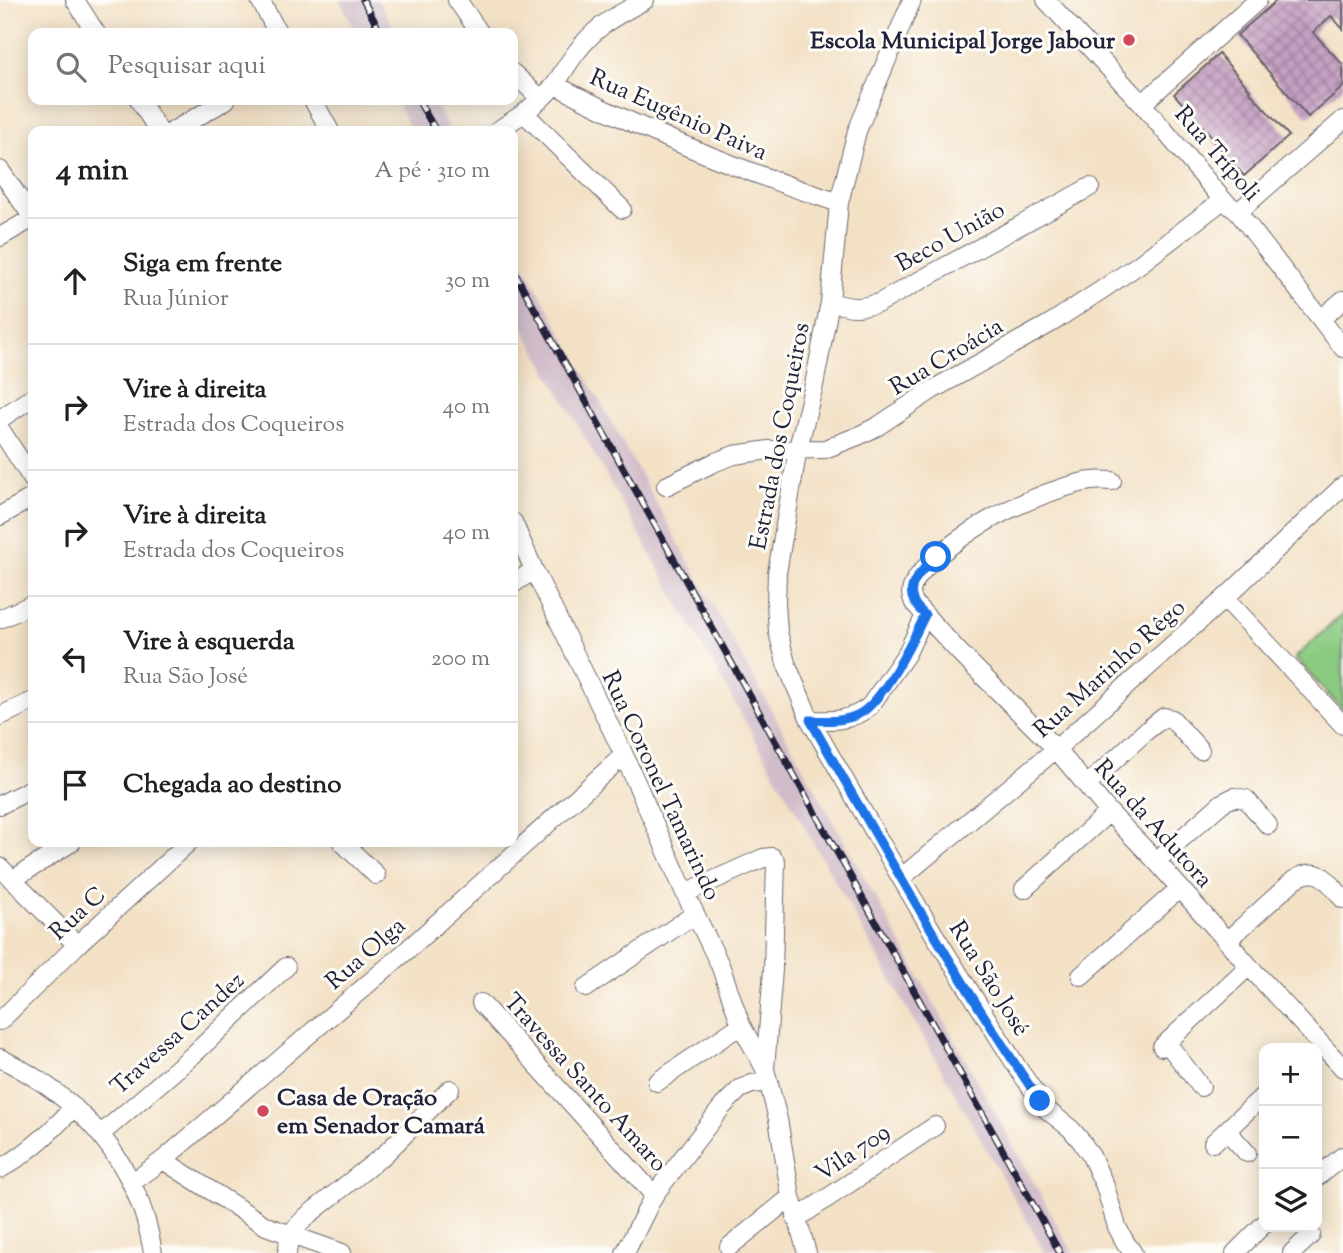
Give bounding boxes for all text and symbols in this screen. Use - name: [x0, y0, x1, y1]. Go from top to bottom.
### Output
- place label: Escola Municipal Jorge Jabour: [810, 25, 1116, 59]
- search box: [28, 28, 518, 105]
- marker: Escola Municipal Jorge Jabour: [1121, 32, 1137, 48]
- icon: search: [52, 48, 90, 86]
- text: Pesquisar aqui: [108, 48, 266, 85]
- street label: Rua Eugênio Paiva: [584, 61, 772, 170]
- street label: Rua Trípoli: [1165, 99, 1268, 210]
- text: 4 min: [56, 150, 129, 193]
- text: A pé · 310 m: [374, 155, 490, 188]
- street label: Beco União: [890, 194, 1012, 282]
- text: Siga em frente: [123, 246, 282, 283]
- icon: ahead: [56, 262, 94, 300]
- text: 30 m: [445, 265, 490, 298]
- text: Rua Júnior: [123, 283, 229, 316]
- street label: Rua Croácia: [884, 310, 1010, 405]
- street label: Estrada dos Coqueiros: [742, 320, 820, 553]
- text: Vire à direita: [123, 372, 267, 409]
- icon: right: [56, 388, 94, 426]
- text: 40 m: [443, 391, 490, 424]
- text: Estrada dos Coqueiros: [123, 409, 344, 442]
- text: Vire à direita: [123, 498, 267, 535]
- icon: right: [56, 514, 94, 552]
- text: 40 m: [443, 517, 490, 550]
- text: Estrada dos Coqueiros: [123, 535, 344, 568]
- route start: [920, 541, 951, 572]
- street label: Rua Marinho Rêgo: [1027, 592, 1194, 747]
- text: Vire à esquerda: [123, 624, 295, 661]
- icon: left: [56, 640, 94, 678]
- text: 200 m: [431, 643, 490, 676]
- text: Rua São José: [123, 661, 248, 694]
- street label: Rua Coronel Tamarindo: [592, 665, 728, 906]
- street label: Rua da Adutora: [1085, 752, 1220, 896]
- icon: arrive: [56, 766, 94, 804]
- text: Chegada ao destino: [123, 767, 341, 804]
- street label: Rua C: [43, 880, 114, 949]
- street label: Rua Olga: [319, 910, 414, 999]
- street label: Rua São José: [939, 915, 1037, 1043]
- street label: Travessa Candez: [104, 965, 253, 1104]
- street label: Travessa Santo Amaro: [495, 986, 674, 1180]
- map controls: [1259, 1043, 1322, 1232]
- button: +: [1259, 1043, 1322, 1106]
- place label: Casa de Oração em Senador Camará: [277, 1082, 486, 1144]
- route end: [1024, 1085, 1055, 1116]
- marker: Casa de Oração em Senador Camará: [255, 1103, 271, 1119]
- button: −: [1259, 1106, 1322, 1169]
- street label: Vila 709: [809, 1116, 897, 1191]
- button: layers: [1259, 1169, 1322, 1232]

